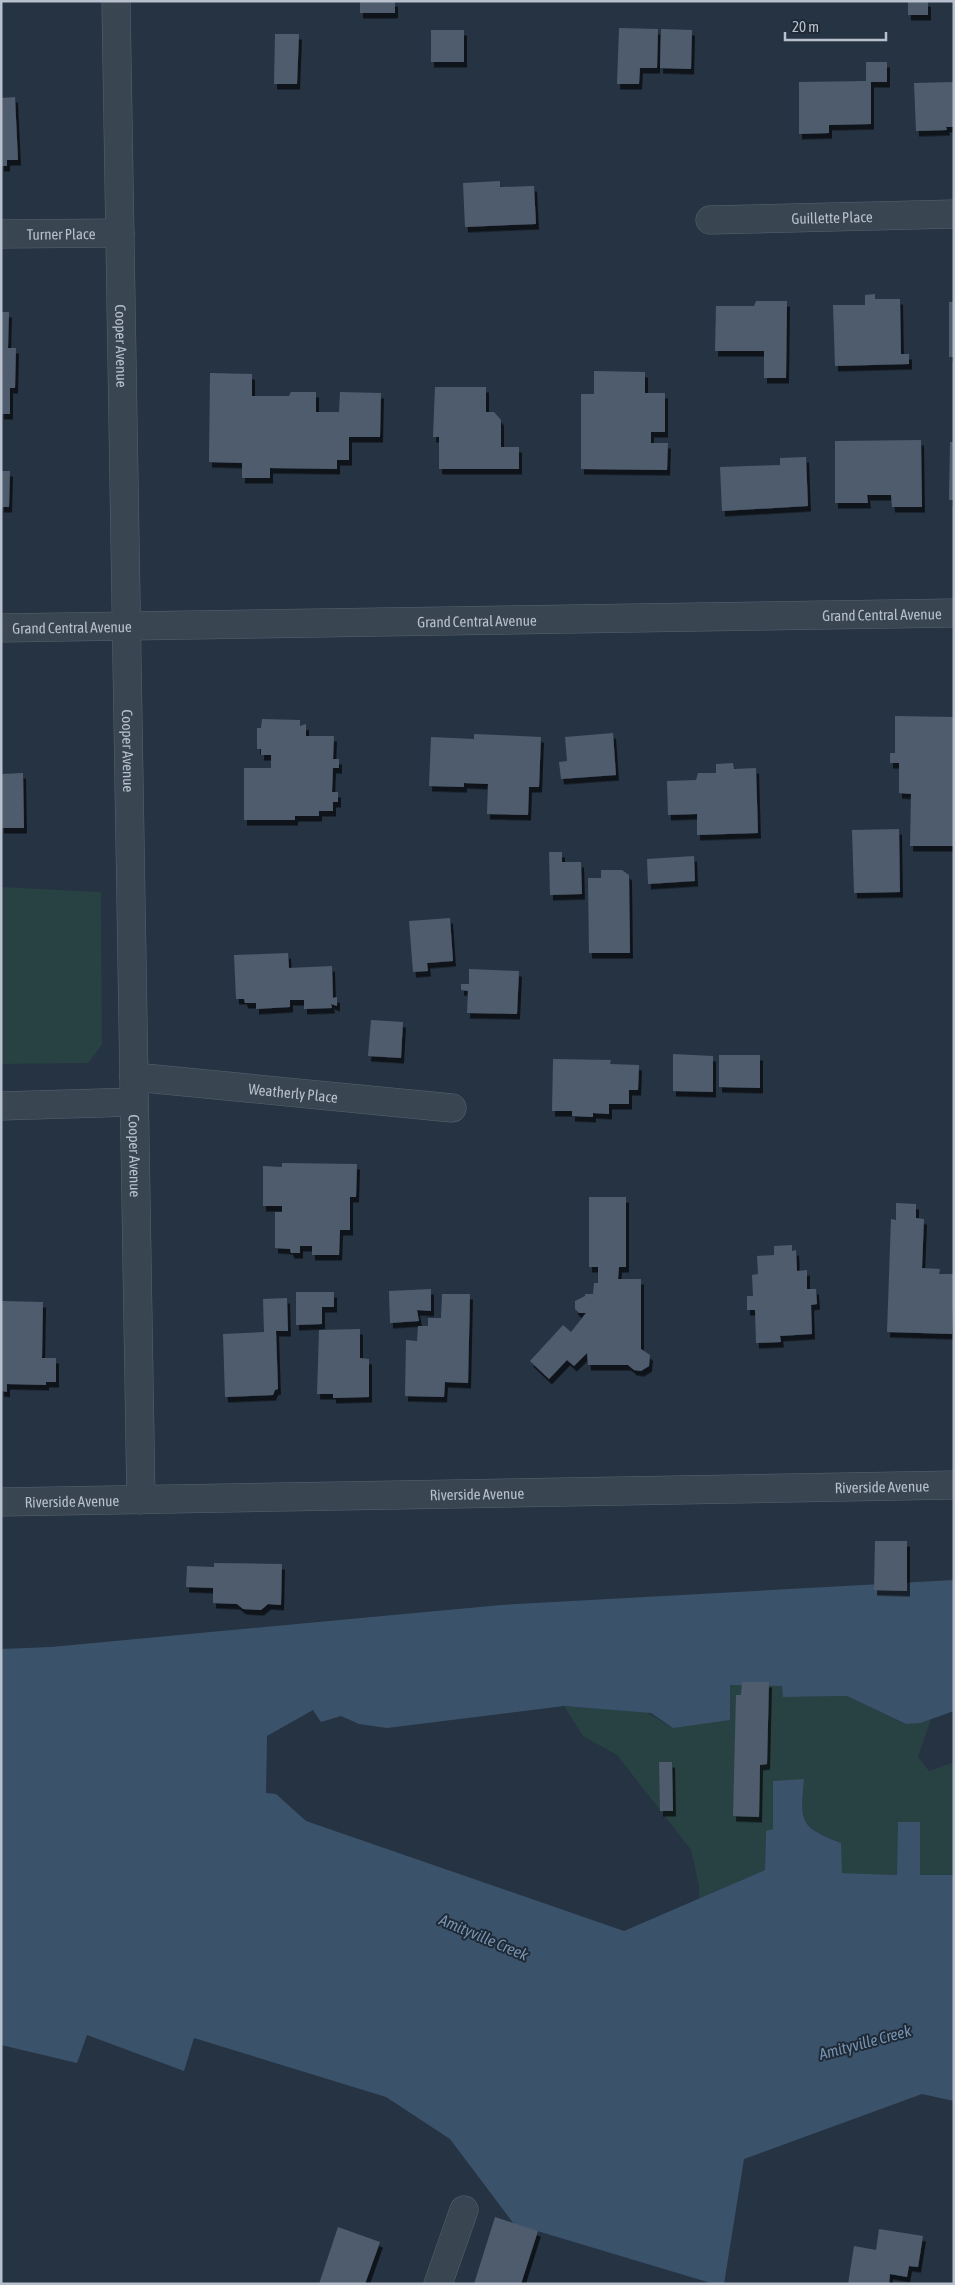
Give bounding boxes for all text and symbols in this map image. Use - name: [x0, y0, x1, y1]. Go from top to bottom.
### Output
- scale bar: [785, 10, 886, 42]
- text: 20 m: [792, 18, 819, 35]
- street label: Guillette Place: [791, 207, 873, 226]
- street label: Turner Place: [27, 225, 96, 242]
- street label: Cooper Avenue: [113, 304, 131, 388]
- street label: Grand Central Avenue: [822, 605, 942, 624]
- street label: Grand Central Avenue: [417, 611, 537, 630]
- street label: Grand Central Avenue: [12, 617, 132, 636]
- street label: Cooper Avenue: [119, 709, 138, 793]
- street label: Weatherly Place: [248, 1080, 339, 1105]
- street label: Cooper Avenue: [126, 1114, 144, 1198]
- street label: Riverside Avenue: [834, 1477, 929, 1496]
- street label: Riverside Avenue: [430, 1484, 525, 1503]
- street label: Riverside Avenue: [25, 1491, 120, 1510]
- water label: Amityville Creek: [435, 1910, 532, 1965]
- water label: Amityville Creek: [816, 2021, 914, 2064]

